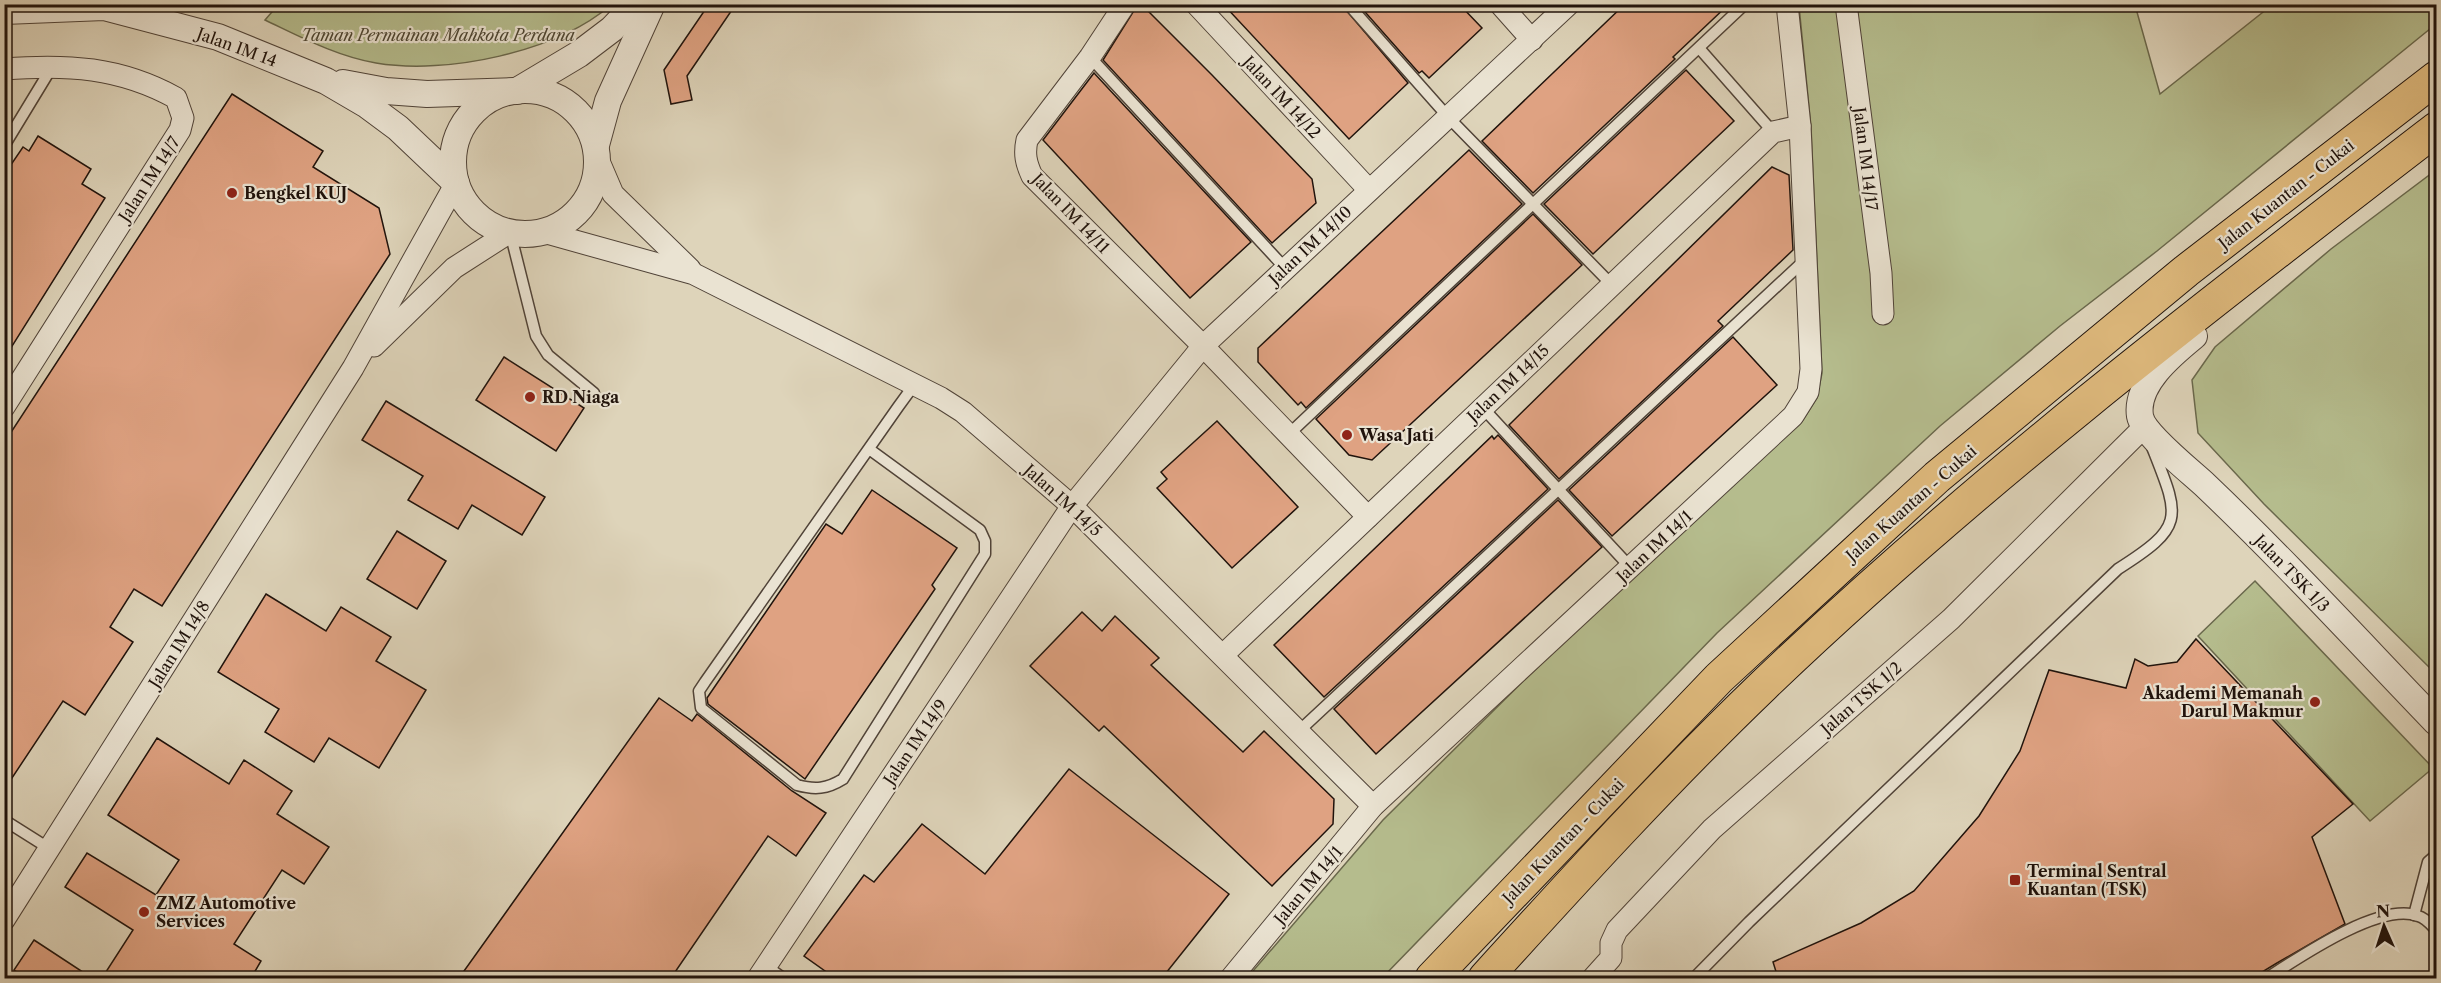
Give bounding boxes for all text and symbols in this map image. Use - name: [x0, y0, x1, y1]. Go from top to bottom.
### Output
- street label: Jalan IM 14: [191, 22, 280, 71]
- park label: Taman Permainan Mahkota Perdana: [301, 25, 575, 45]
- street label: Jalan IM 14/12: [1237, 49, 1325, 142]
- street label: Jalan IM 14/17: [1849, 103, 1882, 212]
- street label: Jalan IM 14/7: [112, 133, 184, 228]
- street label: Jalan Kuantan - Cukai: [2212, 135, 2358, 255]
- street label: Jalan IM 14/11: [1026, 167, 1114, 257]
- place label: Bengkel KUJ: [244, 183, 347, 203]
- marker: Bengkel KUJ: [225, 186, 239, 200]
- street label: Jalan IM 14/10: [1262, 201, 1356, 291]
- street label: Jalan IM 14/15: [1461, 340, 1553, 428]
- place label: RD Niaga: [542, 387, 620, 407]
- marker: RD Niaga: [523, 390, 537, 404]
- place label: Wasa Jati: [1358, 425, 1434, 445]
- marker: Wasa Jati: [1340, 428, 1354, 442]
- street label: Jalan Kuantan - Cukai: [1839, 441, 1980, 567]
- street label: Jalan IM 14/5: [1018, 458, 1106, 540]
- street label: Jalan IM 14/1: [1610, 506, 1696, 588]
- street label: Jalan TSK 1/3: [2248, 528, 2334, 616]
- street label: Jalan IM 14/8: [143, 597, 214, 694]
- street label: Jalan TSK 1/2: [1814, 657, 1905, 740]
- place label: Akademi Memanah Darul Makmur: [2142, 683, 2303, 721]
- street label: Jalan IM 14/9: [877, 695, 951, 791]
- marker: Akademi Memanah Darul Makmur: [2308, 695, 2322, 709]
- street label: Jalan Kuantan - Cukai: [1496, 774, 1628, 910]
- street label: Jalan IM 14/1: [1267, 841, 1347, 931]
- place label: Terminal Sentral Kuantan (TSK): [2027, 861, 2167, 899]
- marker: Terminal Sentral Kuantan (TSK): [2008, 873, 2022, 887]
- place label: ZMZ Automotive Services: [156, 893, 296, 931]
- north arrow: [2354, 896, 2414, 956]
- text: N: [2376, 901, 2391, 921]
- marker: ZMZ Automotive Services: [137, 905, 151, 919]

